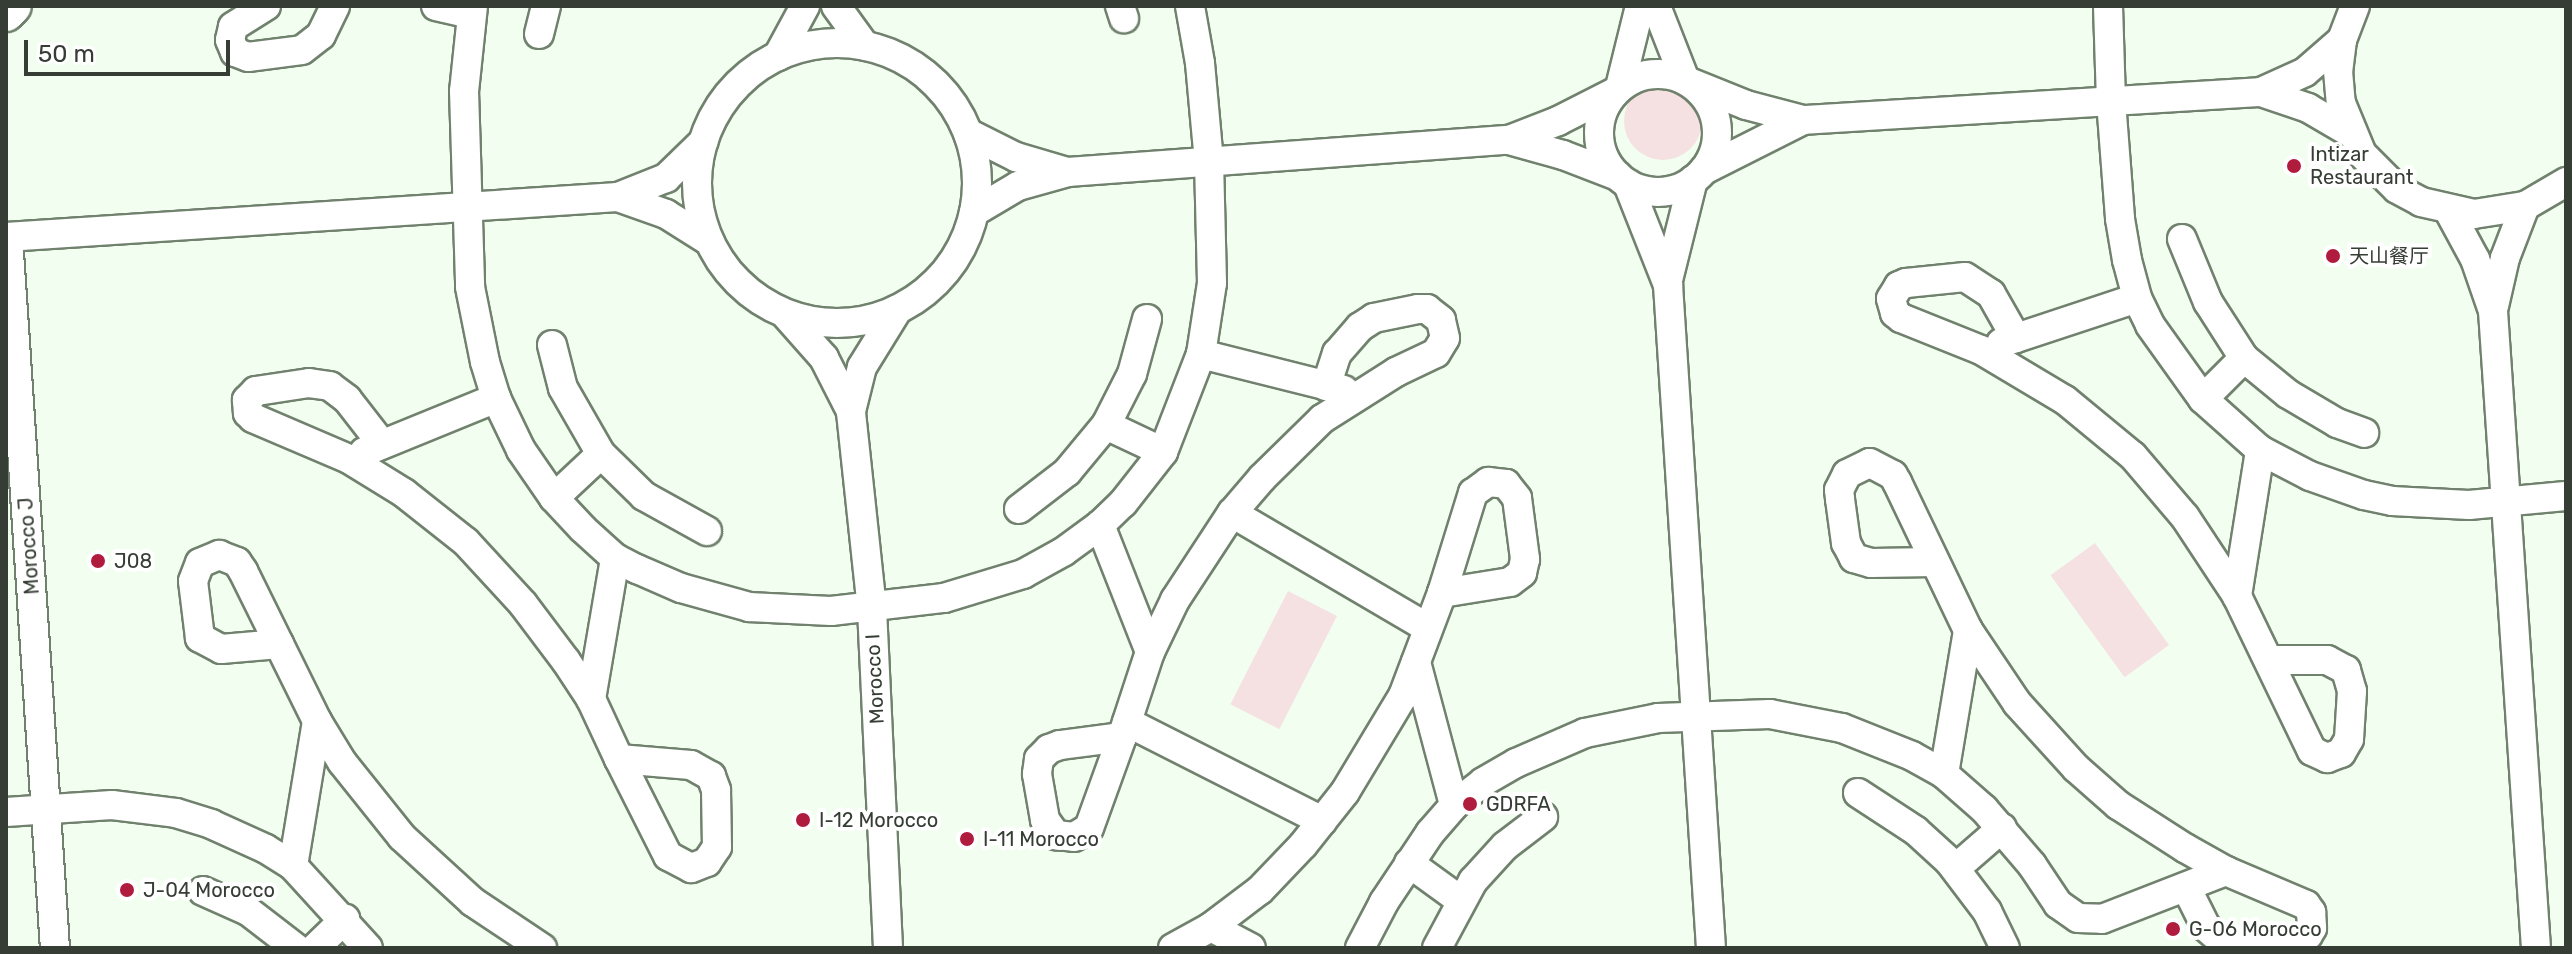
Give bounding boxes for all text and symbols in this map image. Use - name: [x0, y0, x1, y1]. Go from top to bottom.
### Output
- scale bar: [28, 24, 234, 74]
- text: 50 m: [38, 40, 95, 68]
- place label: Intizar Restaurant: [2310, 142, 2414, 189]
- marker: Intizar Restaurant: [2285, 157, 2303, 175]
- place label: 天山餐厅: [2349, 244, 2429, 268]
- marker: 天山餐厅: [2324, 247, 2342, 265]
- street label: Morocco J: [14, 497, 44, 595]
- place label: J08: [114, 549, 152, 573]
- marker: J08: [89, 552, 107, 570]
- street label: Morocco I: [861, 633, 889, 725]
- place label: GDRFA: [1486, 792, 1551, 816]
- marker: GDRFA: [1461, 795, 1479, 813]
- place label: I-12 Morocco: [819, 808, 938, 832]
- marker: I-12 Morocco: [794, 811, 812, 829]
- place label: I-11 Morocco: [983, 827, 1099, 851]
- marker: I-11 Morocco: [958, 830, 976, 848]
- place label: J-04 Morocco: [143, 878, 275, 902]
- marker: J-04 Morocco: [118, 881, 136, 899]
- place label: G-06 Morocco: [2189, 917, 2322, 941]
- marker: G-06 Morocco: [2164, 920, 2182, 938]

